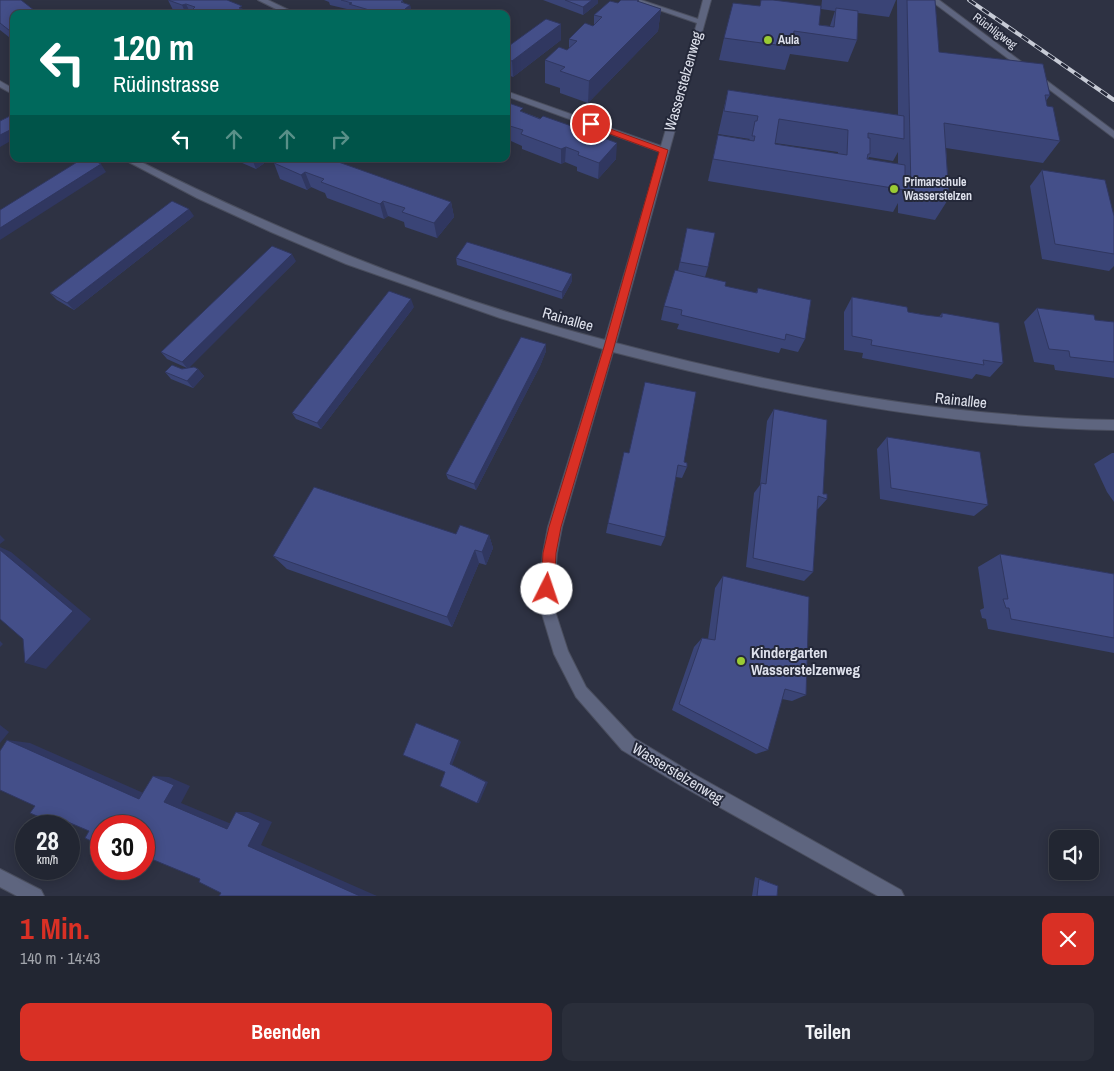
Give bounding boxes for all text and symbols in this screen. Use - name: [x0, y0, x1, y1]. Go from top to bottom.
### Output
- street label: Rüchligweg: [970, 9, 1021, 53]
- text: 120 m: [113, 24, 194, 71]
- street label: Wasserstelzenweg: [659, 29, 707, 133]
- icon: left: [30, 30, 95, 95]
- place label: Aula: [778, 32, 800, 48]
- marker: Aula: [762, 34, 774, 46]
- text: Rüdinstrasse: [113, 69, 219, 99]
- pin: [570, 103, 612, 145]
- icon: arrive: [577, 110, 605, 138]
- icon: left: [167, 125, 195, 153]
- icon: ahead: [220, 125, 248, 153]
- icon: ahead: [273, 125, 301, 153]
- icon: right: [326, 125, 354, 153]
- place label: Primarschule Wasserstelzen: [904, 174, 972, 204]
- marker: Primarschule Wasserstelzen: [888, 183, 900, 195]
- street label: Rainallee: [540, 302, 596, 336]
- street label: Rainallee: [934, 387, 988, 413]
- position arrow: [520, 562, 572, 614]
- place label: Kindergarten Wasserstelzenweg: [751, 642, 860, 680]
- marker: Kindergarten Wasserstelzenweg: [735, 655, 747, 667]
- street label: Wasserstelzenweg: [629, 738, 728, 809]
- speed limit sign: 30: [90, 815, 155, 880]
- text: 28: [36, 824, 59, 858]
- map controls: [1049, 830, 1099, 880]
- button: sound: [1049, 830, 1099, 880]
- text: km/h: [37, 852, 58, 868]
- text: 1 Min.: [20, 908, 90, 948]
- button: close: [1042, 913, 1094, 965]
- text: 140 m · 14:43: [20, 947, 100, 969]
- button: Beenden: [20, 1003, 552, 1061]
- button: Teilen: [562, 1003, 1094, 1061]

